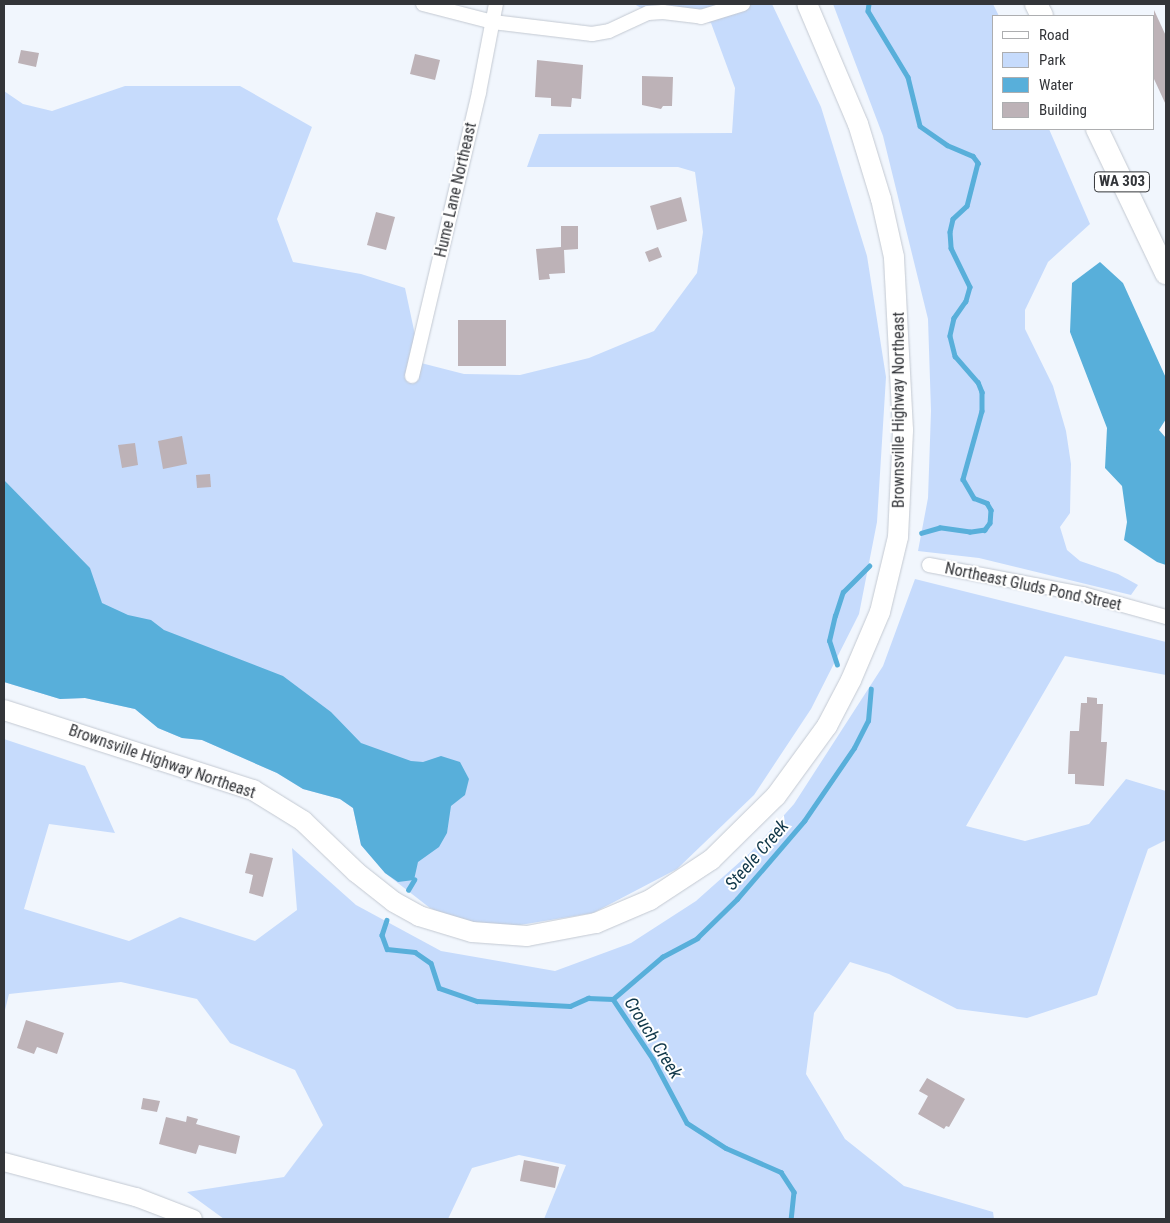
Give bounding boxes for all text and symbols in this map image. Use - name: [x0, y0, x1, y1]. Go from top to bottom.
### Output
- legend: [992, 15, 1155, 130]
- text: Road: [1039, 26, 1069, 44]
- text: Park: [1039, 51, 1066, 69]
- text: Water: [1039, 76, 1073, 94]
- text: Building: [1039, 101, 1087, 119]
- street label: Hume Lane Northeast: [431, 121, 481, 259]
- road number: WA 303: [1093, 170, 1151, 194]
- street label: Brownsville Highway Northeast: [889, 312, 909, 508]
- street label: Northeast Gluds Pond Street: [943, 559, 1123, 615]
- street label: Brownsville Highway Northeast: [66, 721, 258, 803]
- water label: Steele Creek: [721, 815, 793, 895]
- water label: Crouch Creek: [619, 993, 687, 1083]

